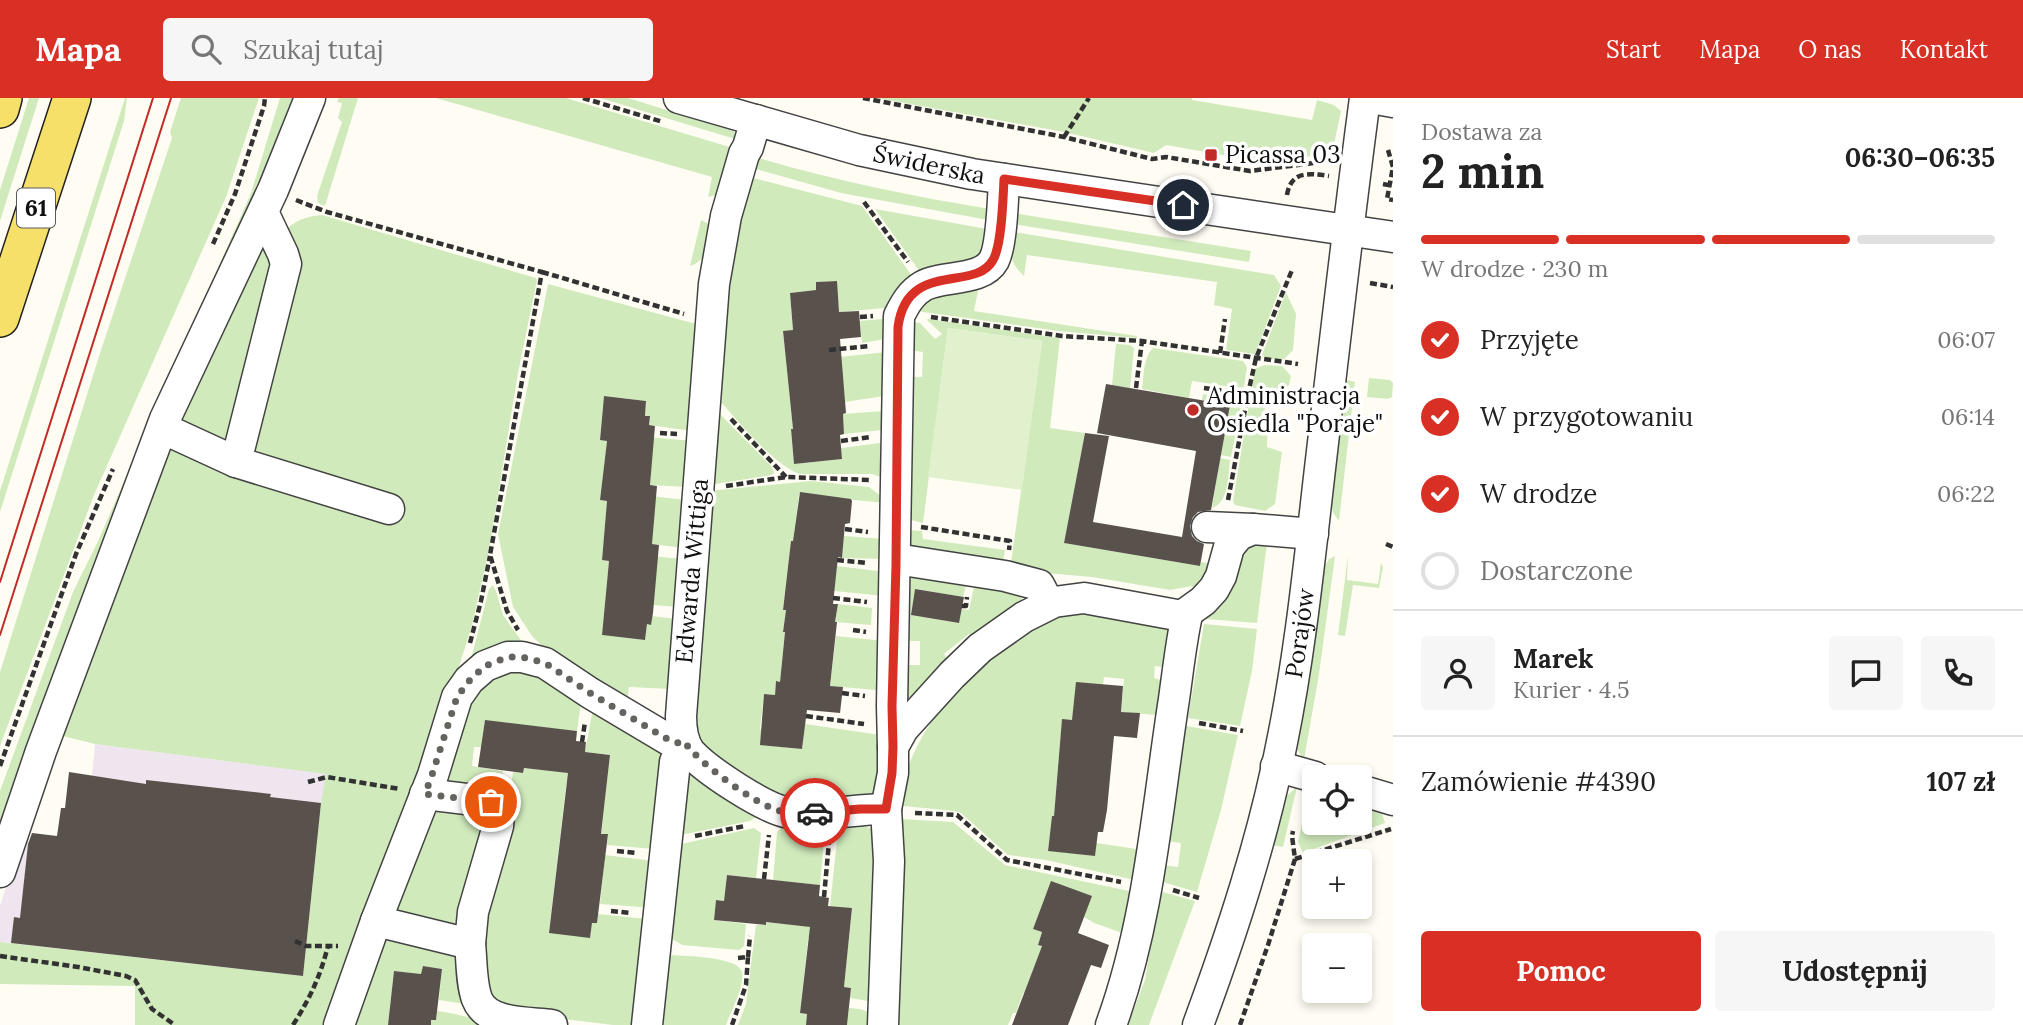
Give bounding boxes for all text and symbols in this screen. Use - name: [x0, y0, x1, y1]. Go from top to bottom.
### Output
- search box: [163, 18, 653, 81]
- text: Mapa: [35, 28, 121, 70]
- icon: search: [187, 30, 225, 68]
- text: Szukaj tutaj: [243, 33, 384, 66]
- text: Start: [1606, 34, 1661, 65]
- text: Mapa: [1699, 34, 1760, 65]
- text: O nas: [1798, 34, 1862, 65]
- text: Kontakt: [1900, 34, 1988, 65]
- text: Dostawa za: [1421, 117, 1542, 146]
- street label: Świderska: [870, 137, 987, 191]
- place label: Picassa 03: [1225, 139, 1341, 170]
- text: 06:30–06:35: [1845, 141, 1995, 174]
- text: 2 min: [1421, 142, 1544, 201]
- marker: Picassa 03: [1203, 147, 1219, 163]
- pin: [1153, 175, 1213, 235]
- icon: home: [1164, 186, 1202, 224]
- road number: 61: [17, 188, 55, 228]
- text: W drodze · 230 m: [1421, 254, 1608, 283]
- icon: check: [1421, 321, 1459, 359]
- text: Przyjęte: [1480, 323, 1579, 356]
- text: 06:07: [1937, 325, 1995, 354]
- place label: Administracja Osiedla "Poraje": [1206, 380, 1383, 439]
- icon: check: [1421, 398, 1459, 436]
- text: W przygotowaniu: [1480, 400, 1693, 433]
- marker: Administracja Osiedla "Poraje": [1185, 402, 1201, 418]
- text: 06:14: [1941, 402, 1995, 431]
- icon: check: [1421, 475, 1459, 513]
- street label: Edwarda Wittiga: [668, 477, 715, 665]
- text: W drodze: [1480, 477, 1597, 510]
- text: 06:22: [1937, 479, 1995, 508]
- text: Dostarczone: [1480, 554, 1633, 587]
- street label: Porajów: [1278, 586, 1321, 680]
- button: person: [1421, 636, 1495, 710]
- button: chat: [1829, 636, 1903, 710]
- button: phone: [1921, 636, 1995, 710]
- text: Marek: [1513, 642, 1593, 675]
- text: Kurier · 4.5: [1513, 675, 1630, 704]
- map controls: [1302, 765, 1372, 1003]
- button: locate: [1302, 765, 1372, 835]
- text: Zamówienie #4390: [1421, 765, 1656, 798]
- text: 107 zł: [1927, 765, 1995, 798]
- pin: [461, 772, 521, 832]
- courier: [780, 778, 850, 848]
- icon: bag: [472, 783, 510, 821]
- icon: car: [796, 794, 834, 832]
- button: +: [1302, 849, 1372, 919]
- button: Pomoc: [1421, 931, 1701, 1011]
- button: Udostępnij: [1715, 931, 1995, 1011]
- button: −: [1302, 933, 1372, 1003]

